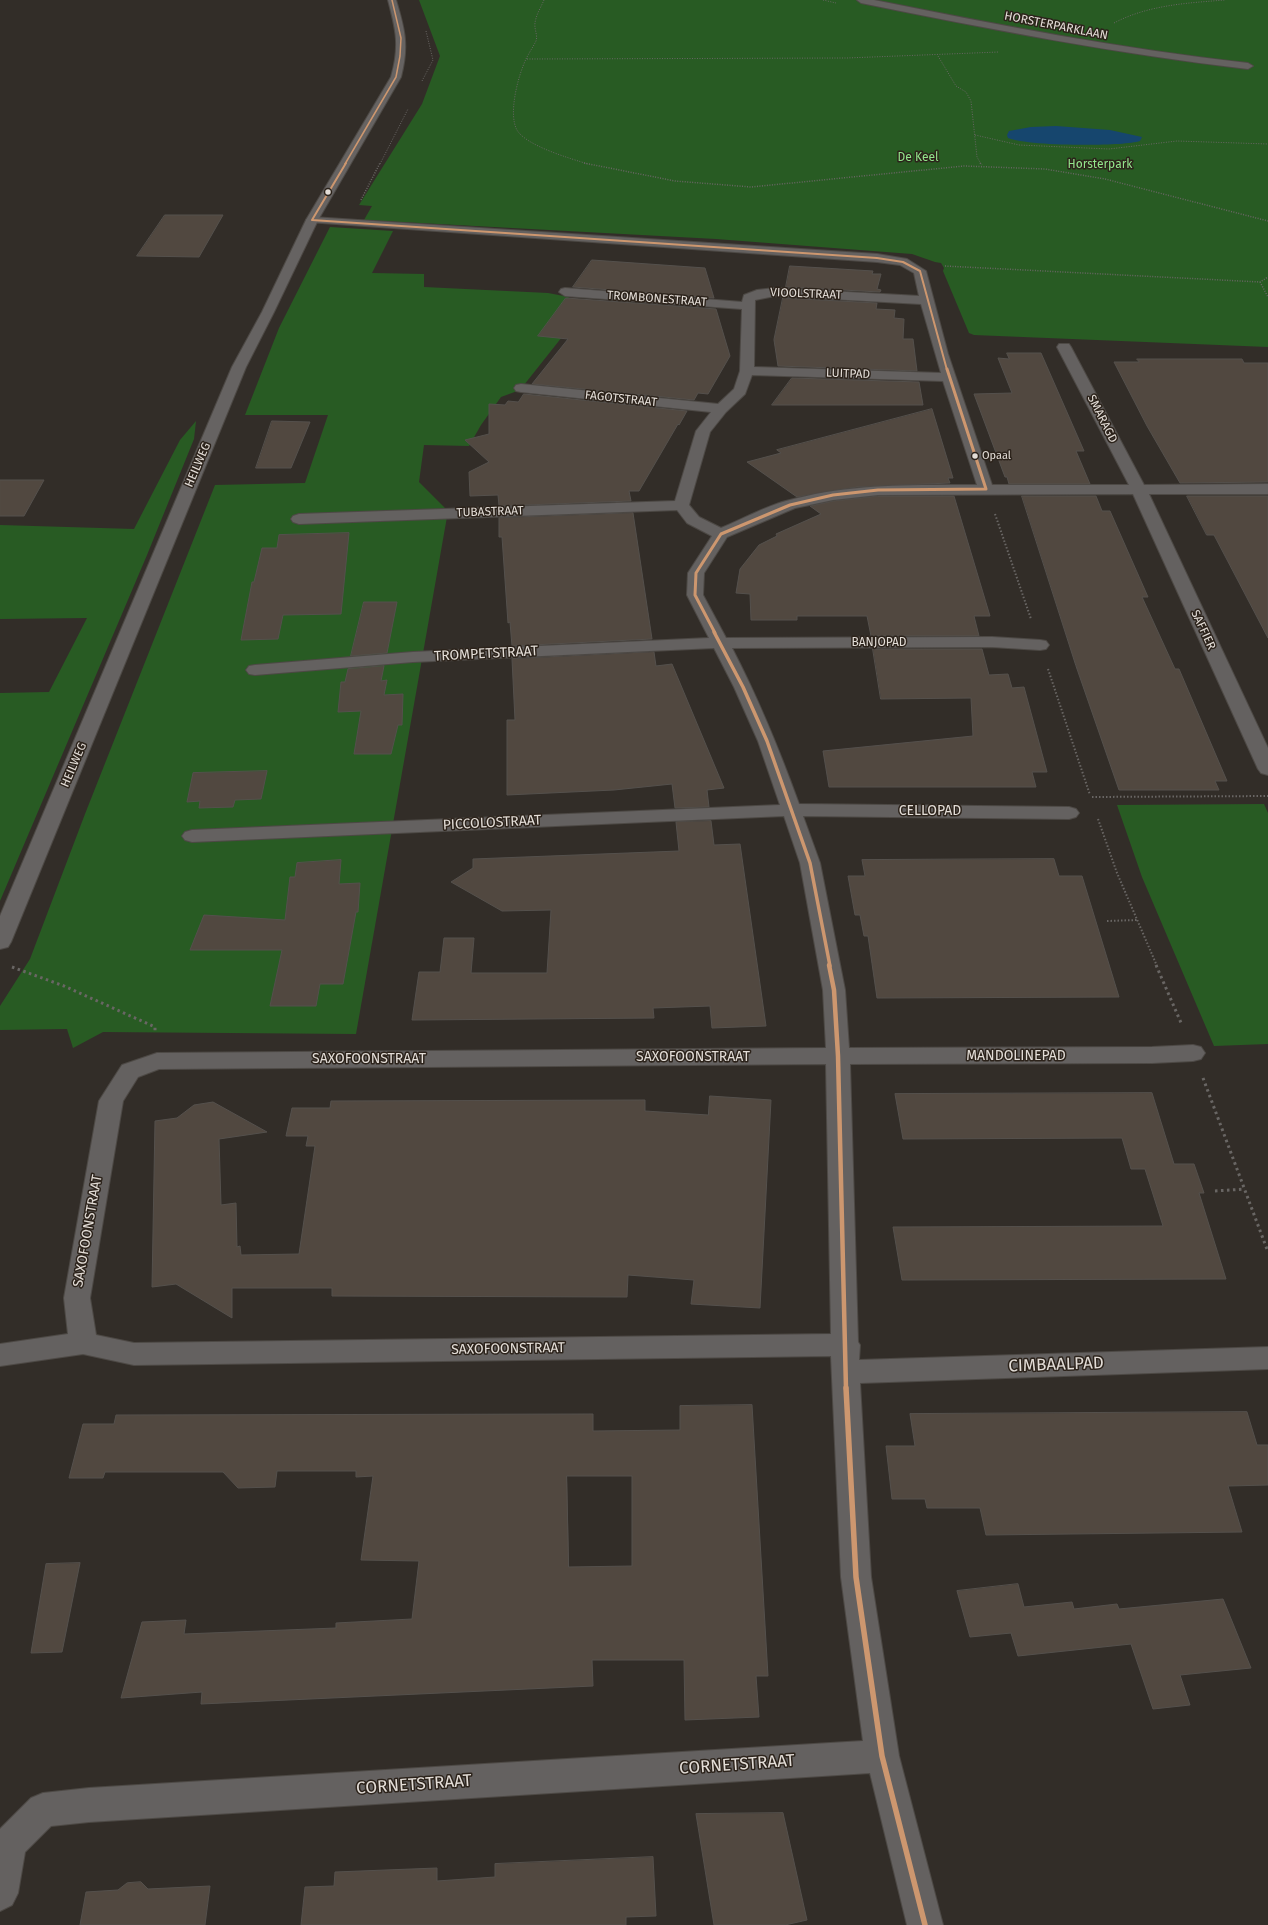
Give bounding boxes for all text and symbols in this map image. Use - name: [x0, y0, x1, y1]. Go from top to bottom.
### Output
- street label: HORSTERPARKLAAN: [1003, 9, 1109, 43]
- park label: De Keel: [898, 151, 938, 165]
- park label: Horsterpark: [1068, 158, 1132, 172]
- unlabelled marker: [323, 187, 333, 197]
- street label: VIOOLSTRAAT: [770, 286, 842, 302]
- street label: TROMBONESTRAAT: [607, 288, 707, 310]
- street label: LUITPAD: [826, 366, 870, 382]
- street label: FAGOTSTRAAT: [584, 388, 658, 410]
- street label: SMARAGD: [1084, 393, 1120, 445]
- street label: HEILWEG: [182, 440, 214, 490]
- place label: Opaal: [982, 449, 1011, 463]
- marker: Opaal: [970, 451, 980, 461]
- street label: TUBASTRAAT: [456, 504, 524, 520]
- street label: SAFFIER: [1188, 608, 1218, 652]
- street label: BANJOPAD: [851, 636, 907, 650]
- street label: TROMPETSTRAAT: [434, 643, 538, 665]
- street label: HEILWEG: [58, 740, 90, 790]
- street label: CELLOPAD: [899, 803, 961, 819]
- street label: PICCOLOSTRAAT: [442, 812, 542, 834]
- street label: MANDOLINEPAD: [966, 1048, 1066, 1064]
- street label: SAXOFOONSTRAAT: [636, 1049, 750, 1065]
- street label: SAXOFOONSTRAAT: [312, 1051, 426, 1067]
- street label: SAXOFOONSTRAAT: [70, 1173, 106, 1289]
- street label: SAXOFOONSTRAAT: [451, 1340, 565, 1358]
- street label: CIMBAALPAD: [1008, 1353, 1104, 1377]
- street label: CORNETSTRAAT: [679, 1751, 795, 1779]
- street label: CORNETSTRAAT: [356, 1771, 472, 1799]

